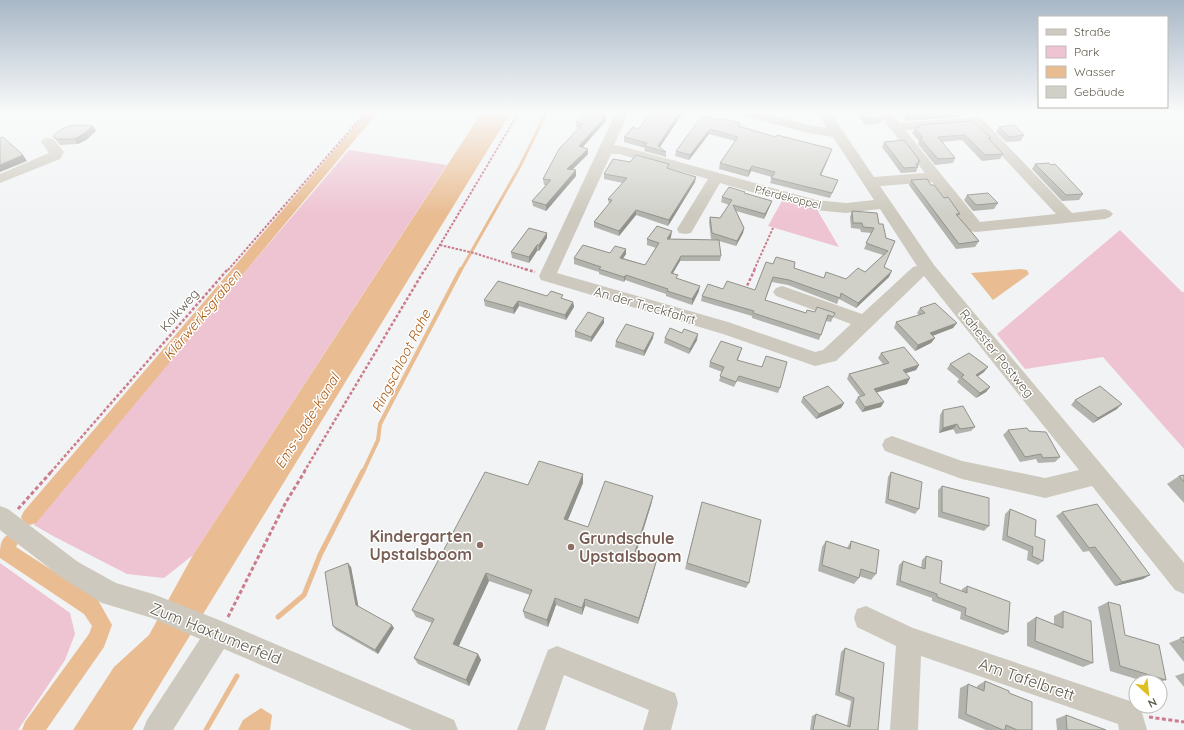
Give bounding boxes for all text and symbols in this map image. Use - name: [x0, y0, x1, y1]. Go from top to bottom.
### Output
- legend: [1038, 16, 1168, 108]
- text: Straße: [1074, 24, 1111, 39]
- text: Park: [1074, 44, 1099, 59]
- text: Wasser: [1074, 64, 1116, 79]
- text: Gebäude: [1074, 84, 1125, 99]
- street label: Pferdekoppel: [753, 182, 823, 212]
- water label: Klärwerksgraben: [159, 266, 245, 364]
- street label: An der Treckfahrt: [592, 283, 698, 327]
- street label: Kolkweg: [156, 285, 202, 335]
- street label: Rahester Postweg: [956, 305, 1038, 401]
- water label: Ringschloot Rahe: [367, 306, 435, 416]
- water label: Ems-Jade-Kanal: [271, 369, 344, 472]
- place label: Kindergarten Upstalsboom: [369, 526, 472, 564]
- place label: Grundschule Upstalsboom: [579, 528, 681, 566]
- marker: Kindergarten Upstalsboom: [475, 540, 485, 550]
- marker: Grundschule Upstalsboom: [566, 542, 576, 552]
- street label: Zum Haxtumerfeld: [147, 598, 285, 668]
- street label: Am Tafelbrett: [976, 653, 1078, 705]
- north arrow: [1128, 674, 1168, 714]
- text: N: [1146, 695, 1159, 711]

